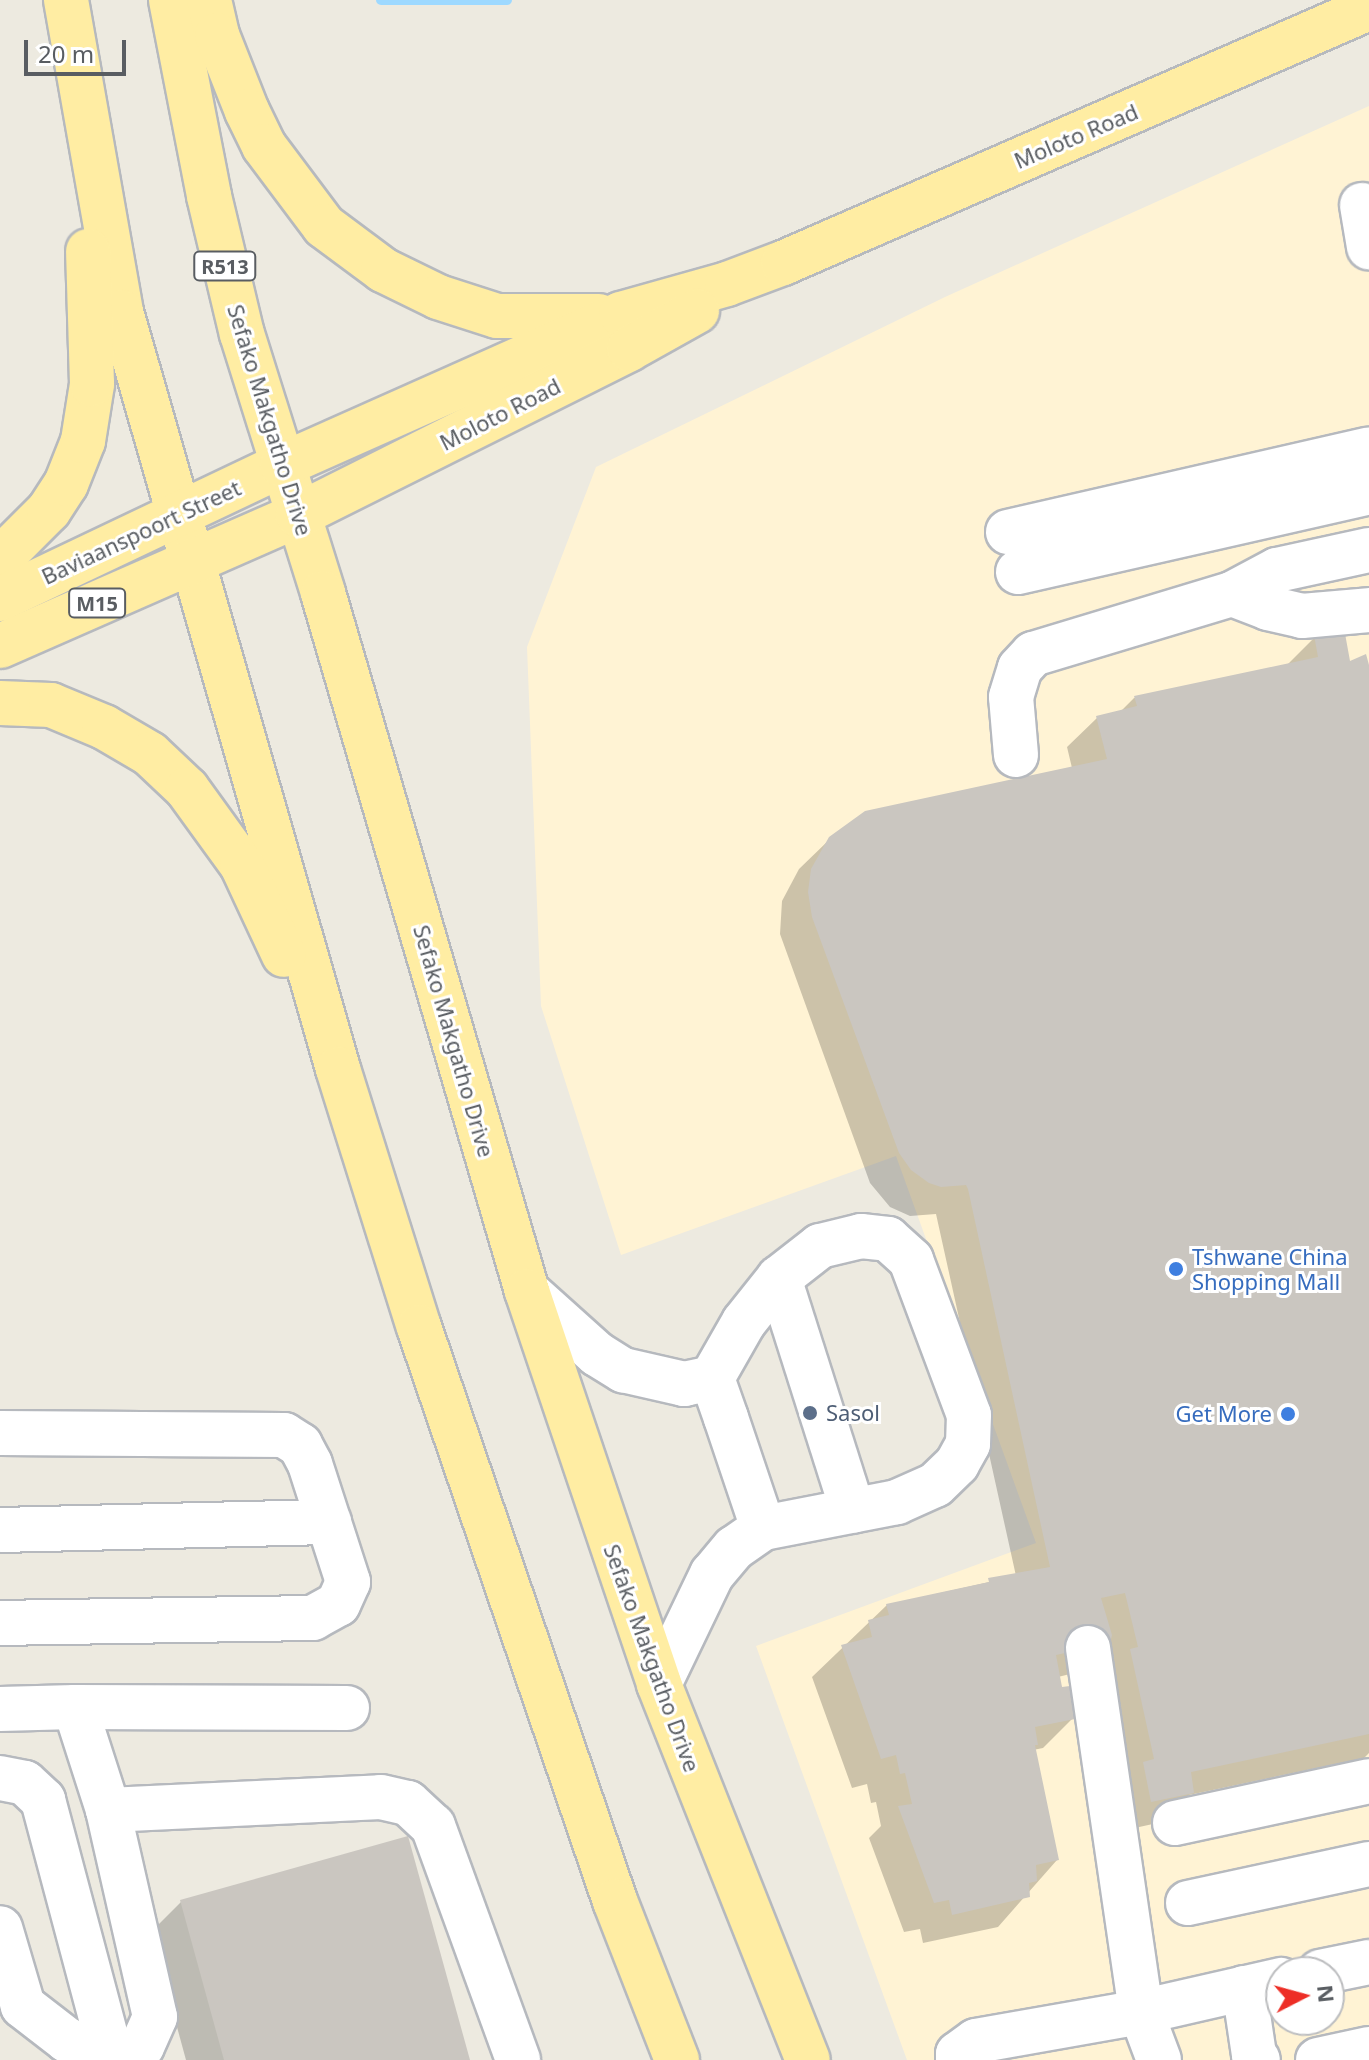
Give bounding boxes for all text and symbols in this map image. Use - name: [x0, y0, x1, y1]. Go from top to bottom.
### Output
- scale bar: [28, 24, 130, 74]
- text: 20 m: [38, 37, 94, 70]
- street label: Moloto Road: [1010, 98, 1142, 174]
- road number: R513: [193, 250, 257, 282]
- street label: Sefako Makgatho Drive: [222, 301, 318, 539]
- street label: Moloto Road: [435, 372, 565, 456]
- street label: Baviaanspoort Street: [37, 474, 245, 590]
- road number: M15: [67, 587, 127, 619]
- street label: Sefako Makgatho Drive: [408, 922, 500, 1160]
- place label: Tshwane China Shopping Mall: [1192, 1243, 1348, 1294]
- marker: Tshwane China Shopping Mall: [1167, 1260, 1185, 1278]
- place label: Sasol: [826, 1400, 880, 1426]
- place label: Get More: [1176, 1401, 1272, 1427]
- marker: Sasol: [801, 1404, 819, 1422]
- marker: Get More: [1279, 1405, 1297, 1423]
- street label: Sefako Makgatho Drive: [599, 1541, 705, 1775]
- north arrow: [1265, 1956, 1345, 2036]
- text: N: [1311, 1983, 1343, 2004]

